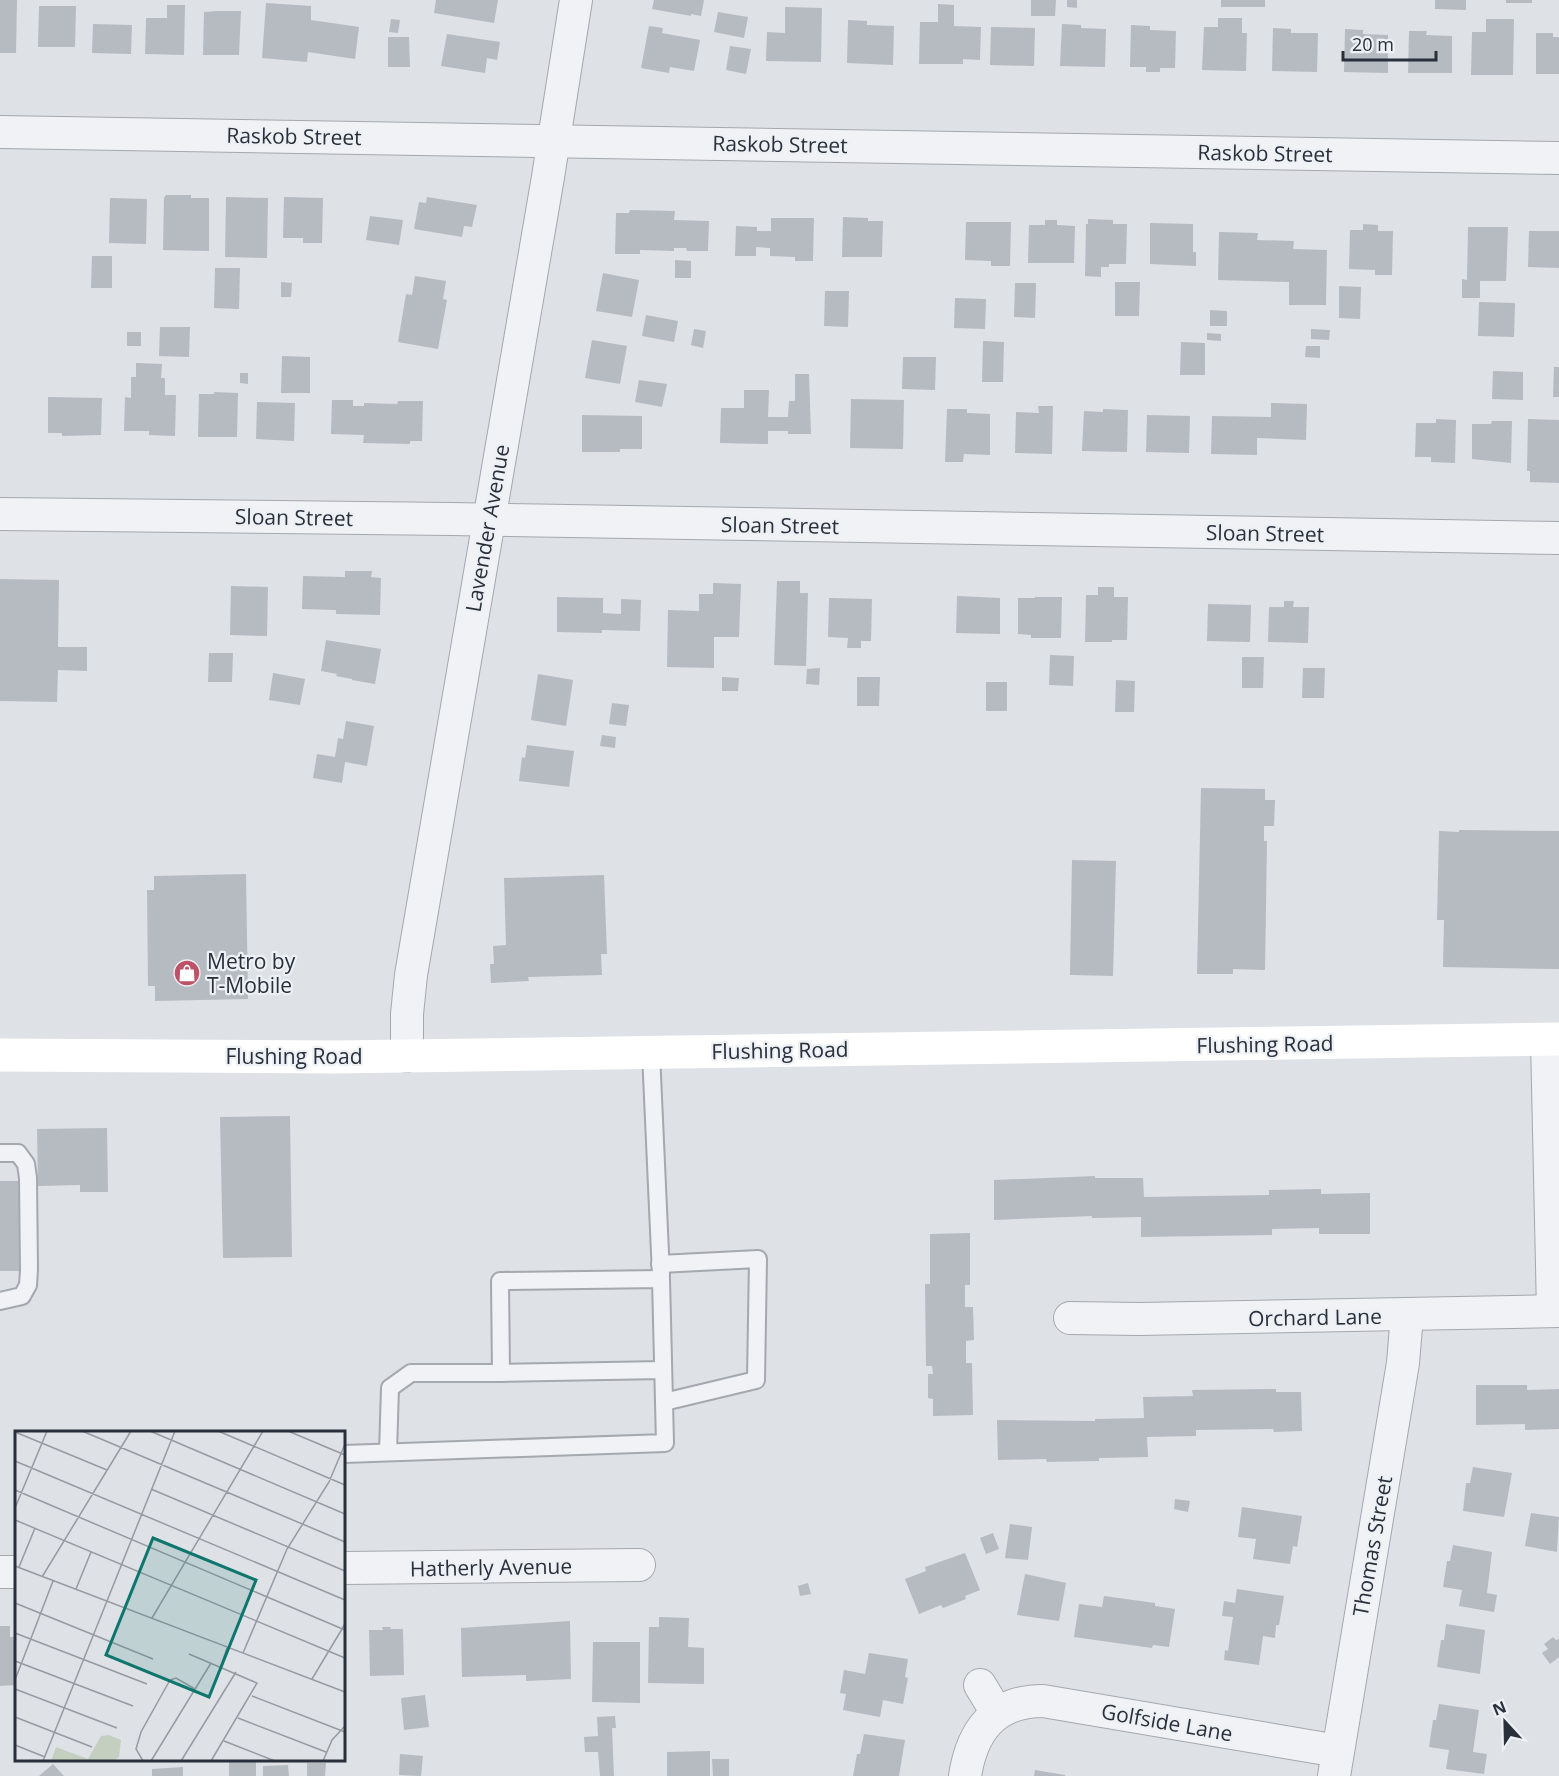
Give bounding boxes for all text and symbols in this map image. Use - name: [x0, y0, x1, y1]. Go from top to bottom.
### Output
- scale bar: [1343, 24, 1436, 62]
- text: 20 m: [1352, 32, 1394, 56]
- street label: Raskob Street: [226, 121, 362, 151]
- street label: Raskob Street: [712, 129, 848, 159]
- street label: Raskob Street: [1197, 138, 1333, 168]
- street label: Lavender Avenue: [458, 442, 516, 614]
- street label: Sloan Street: [235, 502, 353, 532]
- street label: Sloan Street: [721, 510, 839, 540]
- street label: Sloan Street: [1206, 518, 1324, 548]
- place label: Metro by T-Mobile: [207, 947, 296, 999]
- shop icon: Metro by T-Mobile: [172, 958, 202, 988]
- street label: Flushing Road: [1196, 1029, 1334, 1059]
- street label: Flushing Road: [711, 1035, 849, 1065]
- street label: Flushing Road: [225, 1042, 363, 1070]
- street label: Orchard Lane: [1248, 1302, 1382, 1332]
- inset map: [15, 1431, 345, 1761]
- street label: Thomas Street: [1346, 1473, 1398, 1619]
- street label: Hatherly Avenue: [410, 1552, 572, 1582]
- north arrow: [1475, 1692, 1535, 1752]
- text: N: [1489, 1695, 1510, 1721]
- street label: Golfside Lane: [1099, 1697, 1235, 1747]

